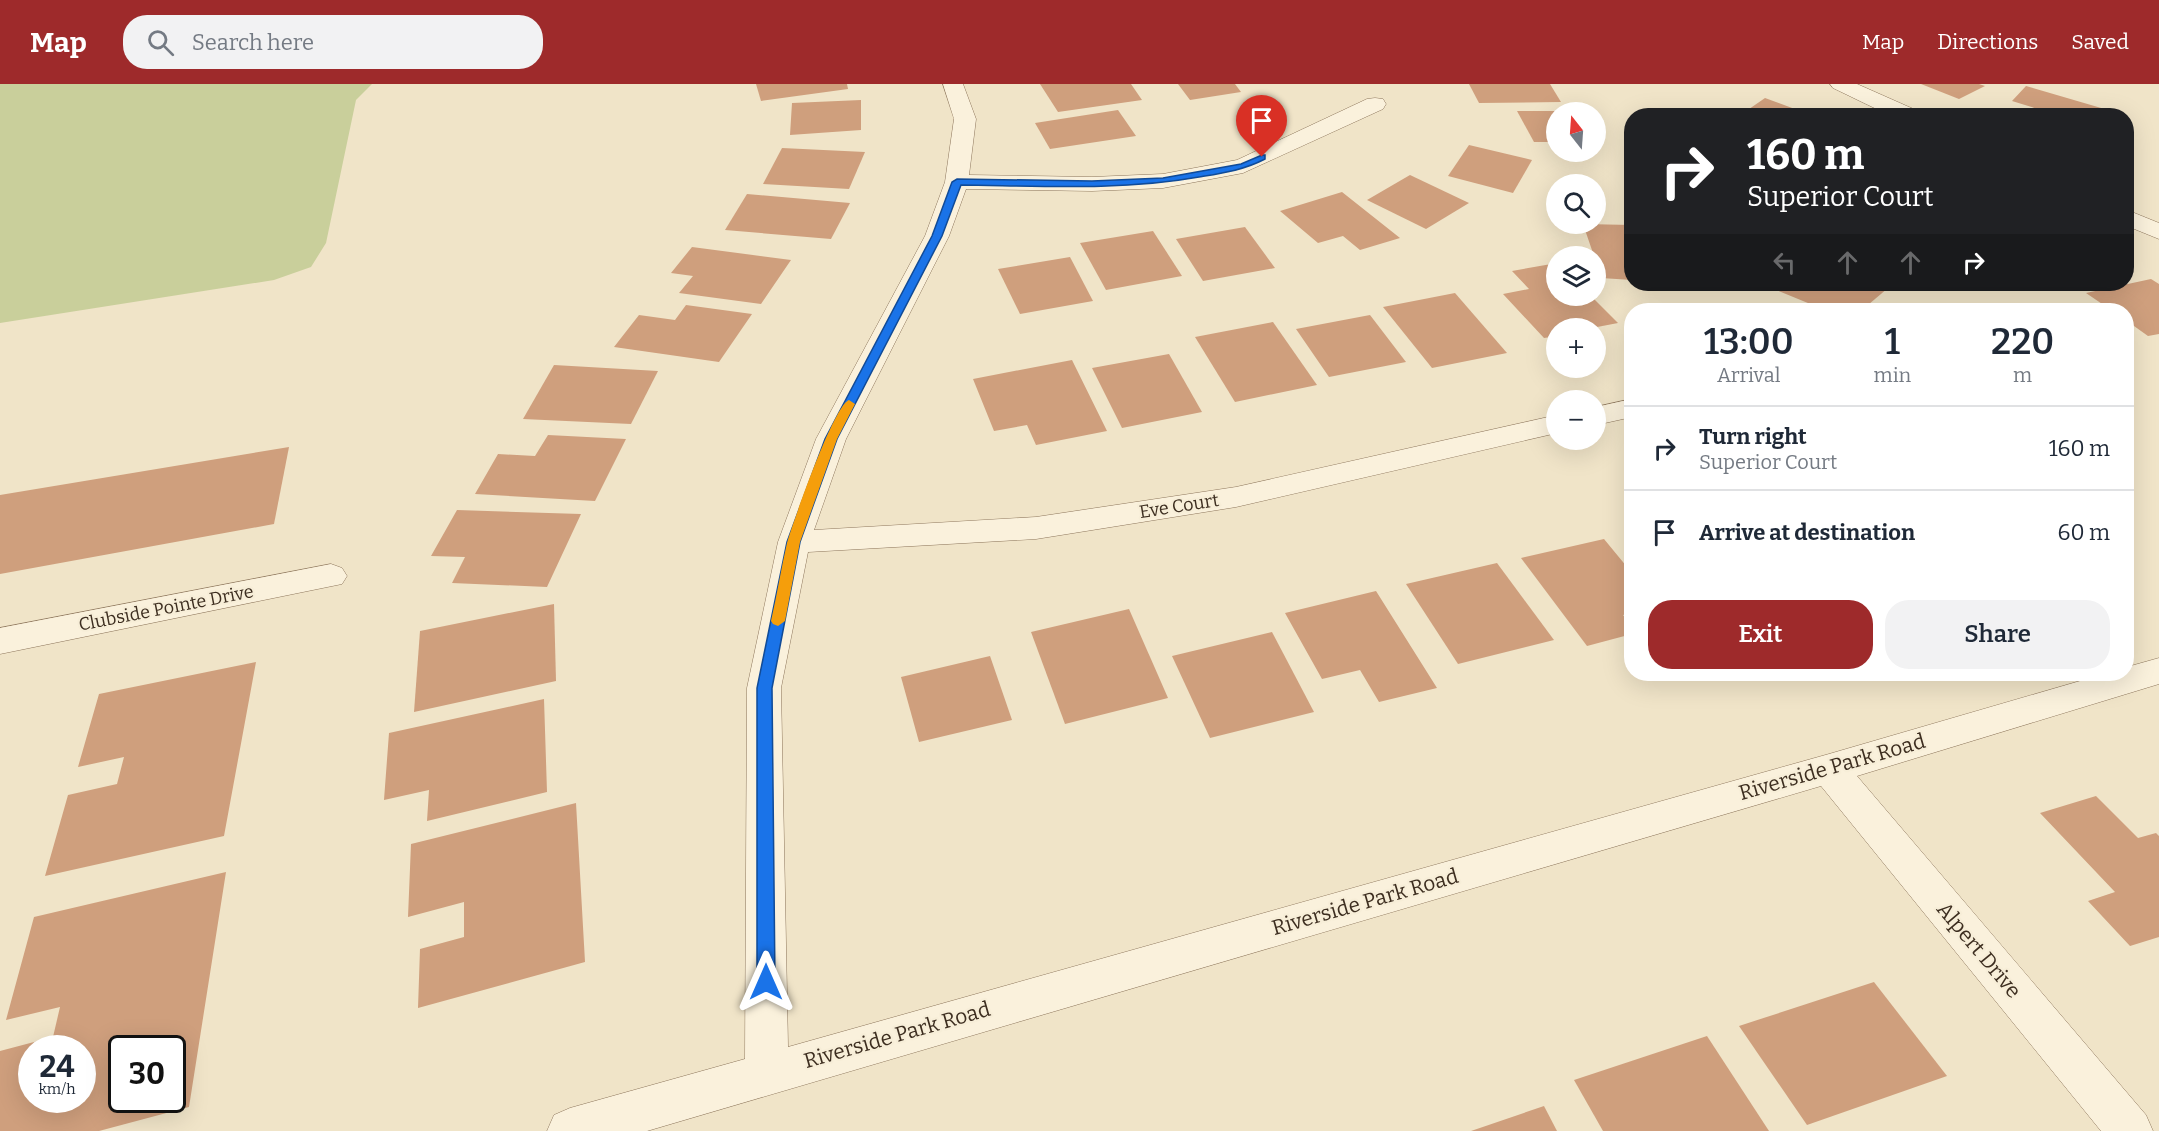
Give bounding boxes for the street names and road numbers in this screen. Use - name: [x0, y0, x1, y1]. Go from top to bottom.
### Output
- street label: Eve Court: [1138, 489, 1221, 523]
- street label: Clubside Pointe Drive: [77, 580, 255, 636]
- street label: Riverside Park Road: [1736, 728, 1928, 806]
- street label: Riverside Park Road: [1269, 863, 1461, 941]
- street label: Alpert Drive: [1931, 897, 2027, 1003]
- street label: Riverside Park Road: [801, 996, 993, 1074]

